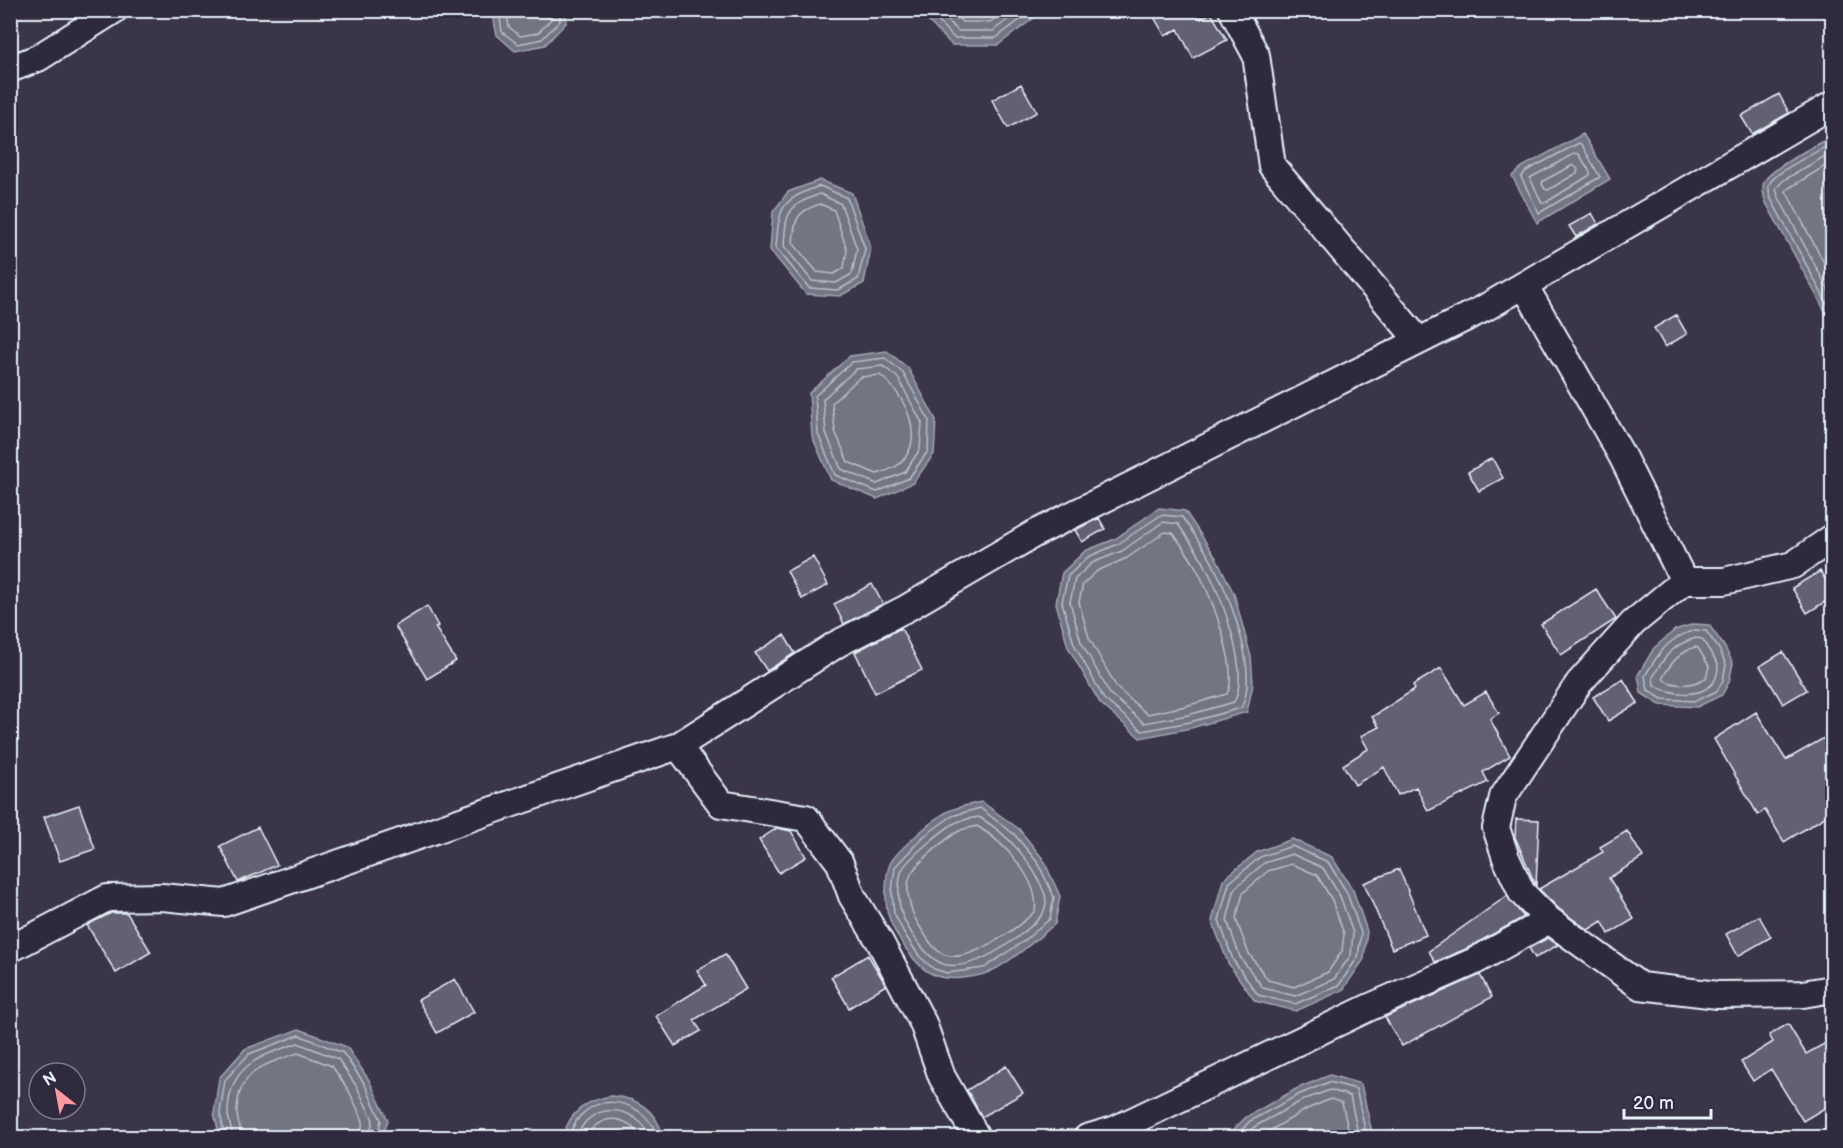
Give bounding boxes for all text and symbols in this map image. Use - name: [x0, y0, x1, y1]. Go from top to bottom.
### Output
- north arrow: [27, 1061, 87, 1121]
- text: N: [40, 1068, 60, 1091]
- scale bar: [1624, 1082, 1711, 1120]
- text: 20 m: [1633, 1093, 1674, 1114]

